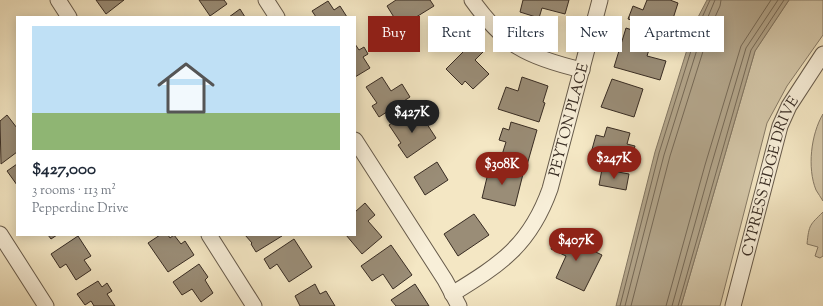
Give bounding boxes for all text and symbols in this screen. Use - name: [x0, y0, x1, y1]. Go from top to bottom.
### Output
- chip: Buy: [368, 16, 420, 52]
- chip: Rent: [428, 16, 485, 52]
- chip: Filters: [493, 16, 558, 52]
- chip: New: [566, 16, 622, 52]
- chip: Apartment: [630, 16, 724, 52]
- icon: home: [150, 52, 222, 124]
- street label: PEYTON PLACE: [545, 61, 595, 179]
- street label: CYPRESS EDGE DRIVE: [737, 92, 805, 259]
- pin: $427K: [384, 100, 440, 134]
- text: $427K: [394, 104, 430, 122]
- pin: $247K: [586, 146, 642, 180]
- text: $247K: [596, 150, 632, 168]
- pin: $308K: [474, 152, 530, 186]
- text: $308K: [485, 156, 519, 174]
- text: $427,000: [32, 158, 96, 182]
- text: 3 rooms · 113 m²: [32, 182, 116, 200]
- text: Pepperdine Drive: [32, 200, 129, 218]
- pin: $407K: [548, 228, 604, 262]
- text: $407K: [558, 232, 594, 250]

